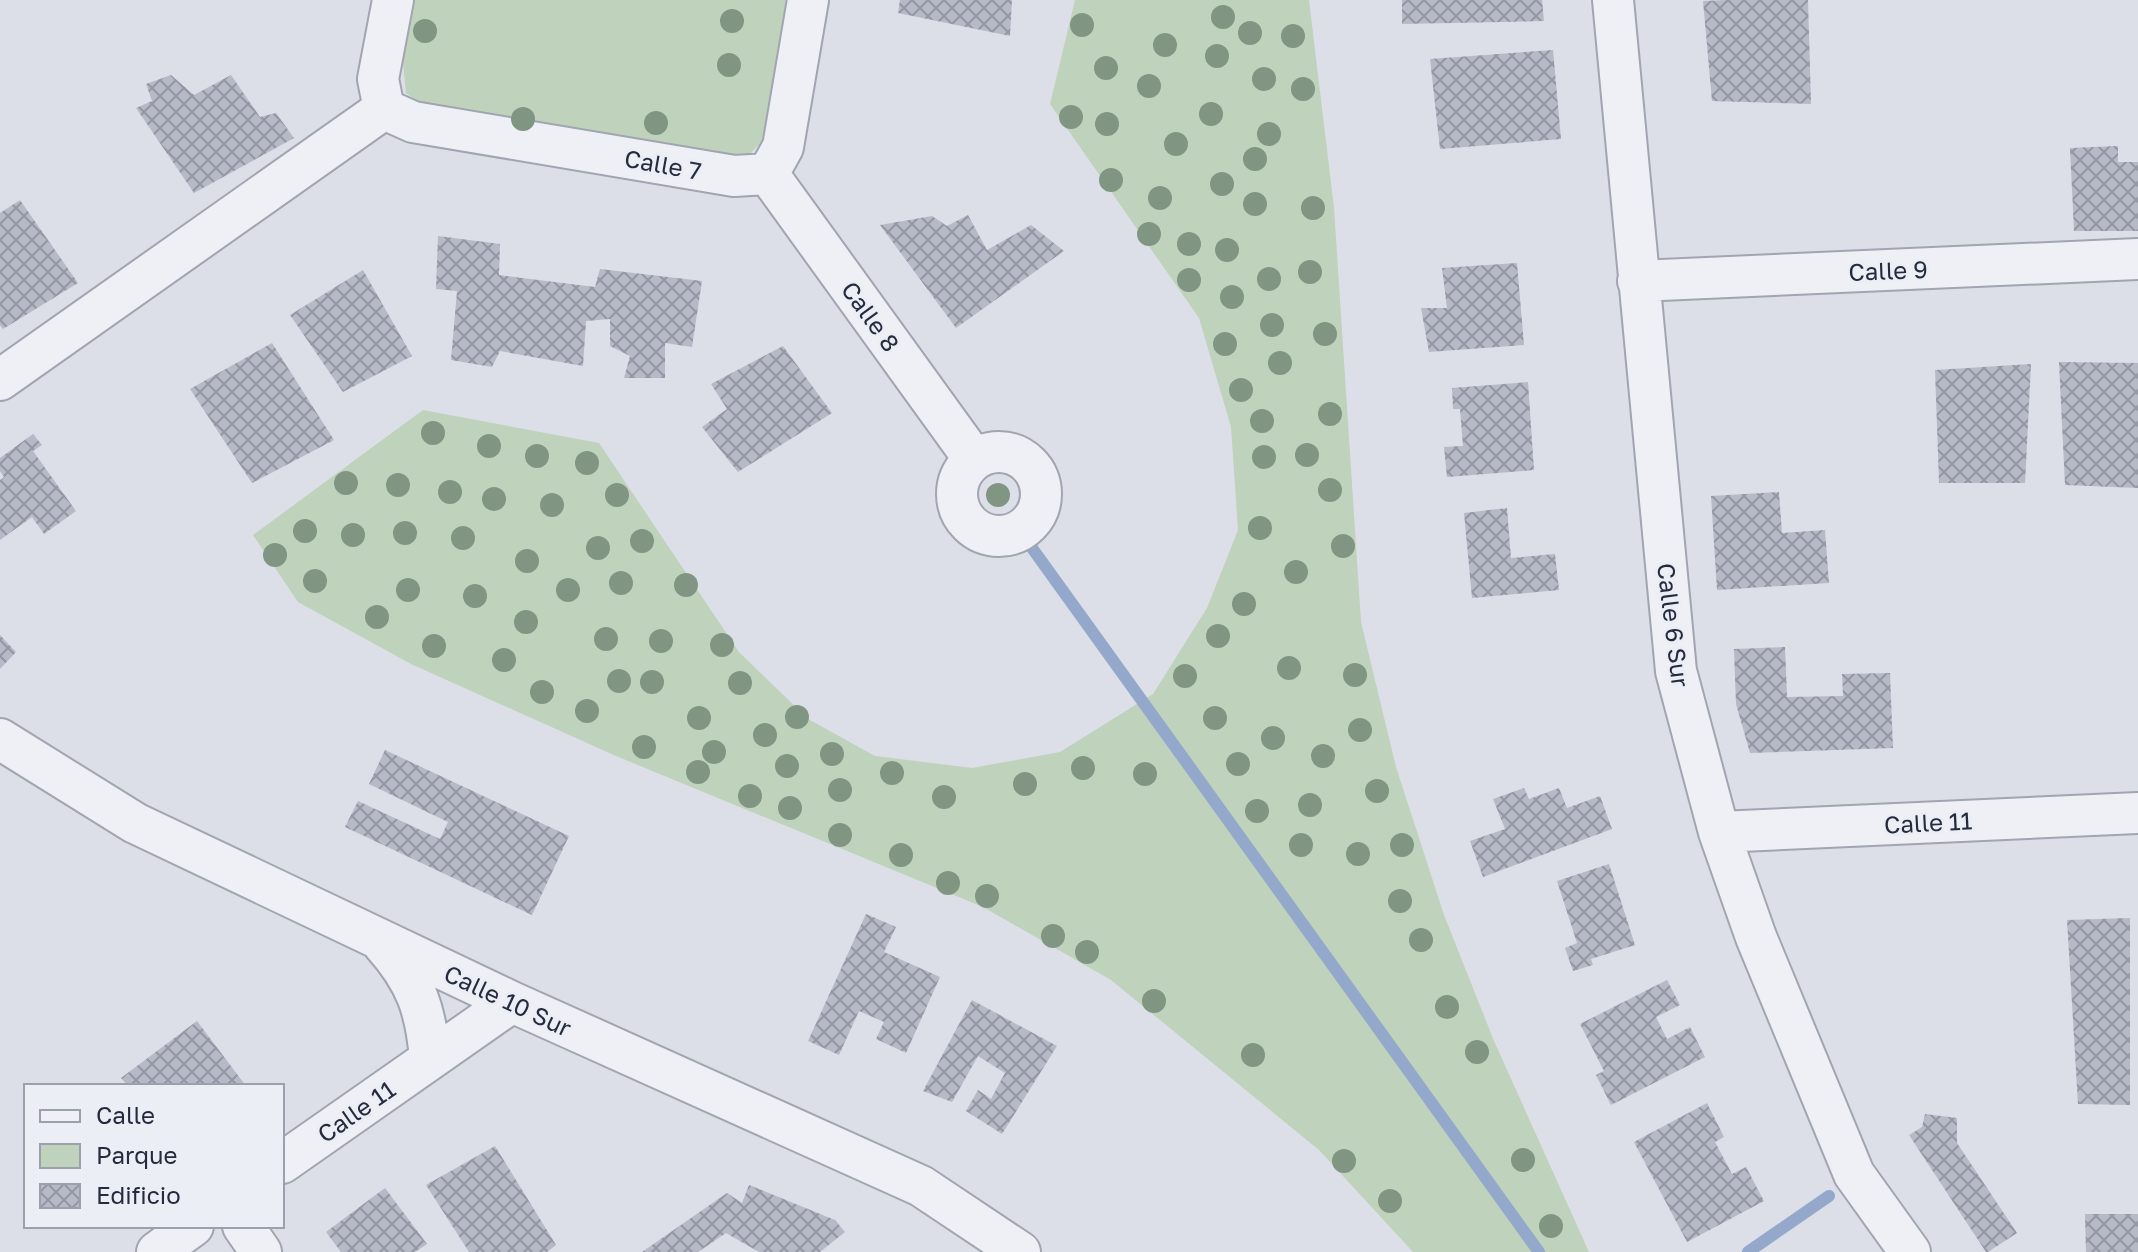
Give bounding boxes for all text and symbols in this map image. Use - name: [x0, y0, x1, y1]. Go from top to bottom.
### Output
- street label: Calle 7: [622, 143, 704, 185]
- street label: Calle 9: [1848, 254, 1928, 286]
- street label: Calle 8: [836, 275, 906, 357]
- street label: Calle 6 Sur: [1652, 561, 1696, 689]
- street label: Calle 11: [1883, 805, 1973, 839]
- street label: Calle 10 Sur: [440, 958, 576, 1042]
- street label: Calle 11: [312, 1074, 400, 1148]
- legend: [24, 1084, 284, 1228]
- text: Calle: [96, 1100, 155, 1129]
- text: Parque: [96, 1140, 177, 1169]
- text: Edificio: [96, 1180, 181, 1209]

